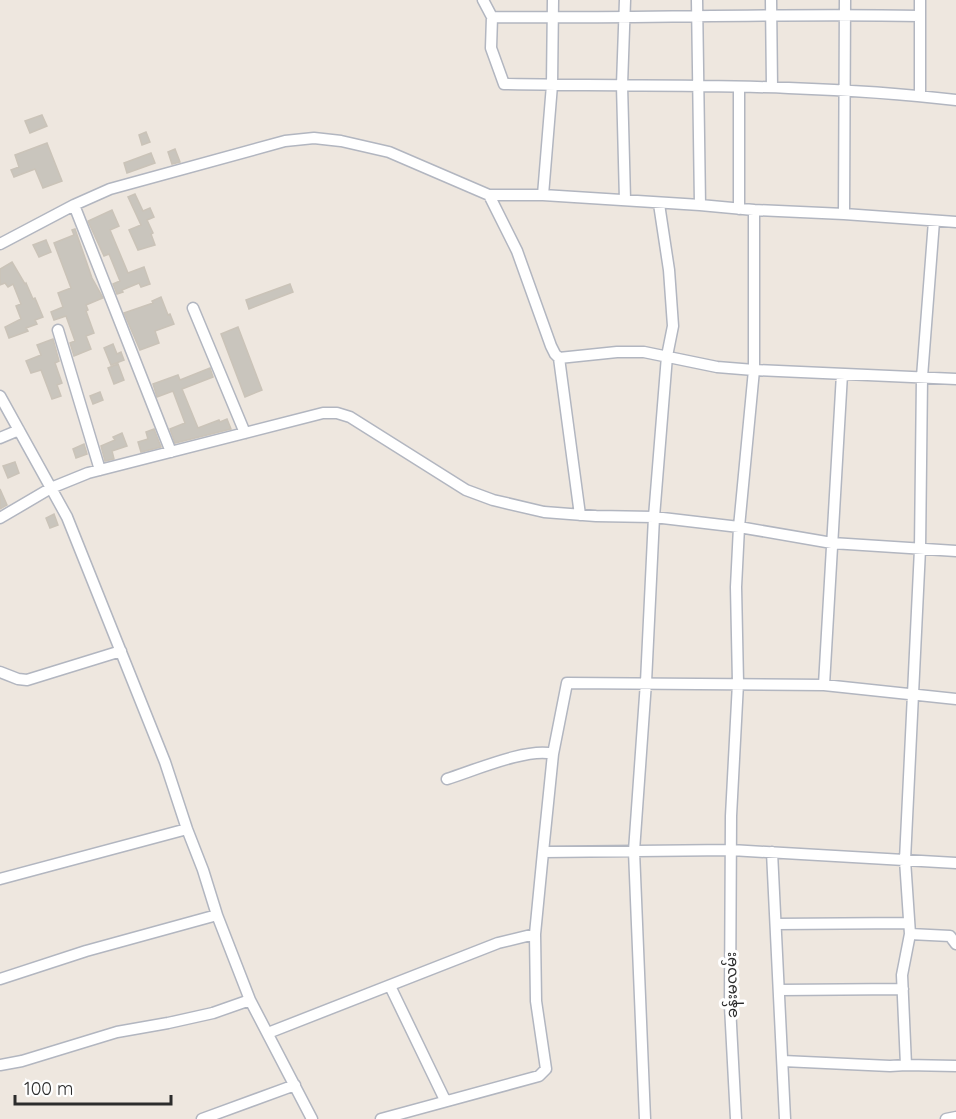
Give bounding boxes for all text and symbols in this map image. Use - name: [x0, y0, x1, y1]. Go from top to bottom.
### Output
- street label: ခန်းမလမ်း: [721, 952, 744, 1018]
- scale bar: [15, 1068, 171, 1106]
- text: 100 m: [24, 1077, 73, 1100]

